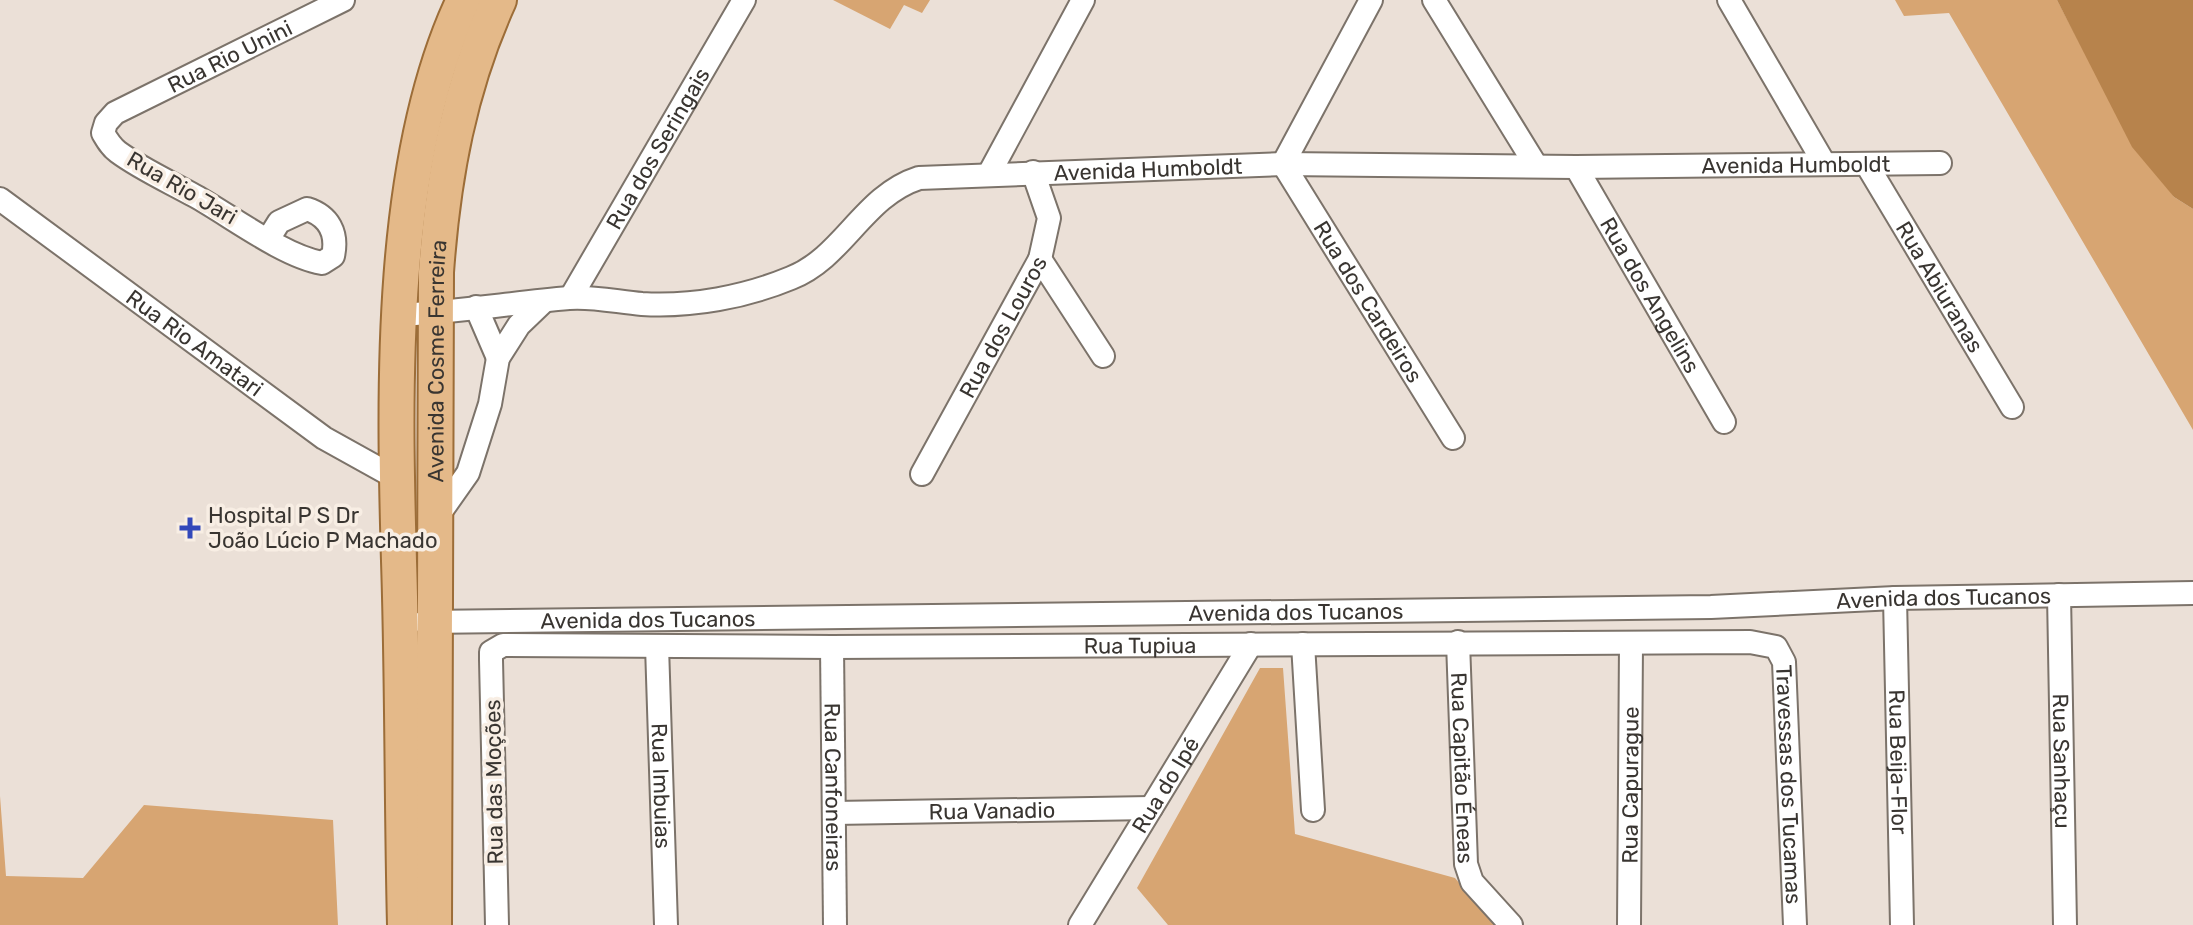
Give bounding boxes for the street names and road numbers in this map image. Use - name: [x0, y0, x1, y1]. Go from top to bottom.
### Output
- street label: Rua Rio Unini: [163, 14, 297, 98]
- street label: Rua dos Seringais: [600, 63, 715, 234]
- street label: Rua Rio Jari: [122, 146, 242, 230]
- street label: Avenida Humboldt: [1701, 150, 1891, 179]
- street label: Avenida Humboldt: [1053, 152, 1243, 186]
- street label: Rua dos Angelins: [1594, 212, 1706, 378]
- street label: Rua dos Cardeiros: [1308, 216, 1429, 387]
- street label: Rua Abiuranas: [1890, 216, 1990, 357]
- street label: Avenida Cosme Ferreira: [422, 238, 452, 482]
- street label: Rua dos Louros: [953, 251, 1053, 402]
- street label: Rua Rio Amatari: [121, 283, 268, 402]
- street label: Avenida dos Tucanos: [1836, 582, 2051, 614]
- street label: Avenida dos Tucanos: [1188, 597, 1404, 627]
- street label: Avenida dos Tucanos: [540, 605, 756, 634]
- street label: Rua Tupiua: [1084, 632, 1196, 659]
- street label: Travessas dos Tucamas: [1771, 664, 1808, 905]
- street label: Rua Capitão Éneas: [1446, 672, 1479, 864]
- street label: Rua Beija-Flor: [1883, 689, 1914, 835]
- street label: Rua Sanhaçu: [2047, 693, 2077, 829]
- street label: Rua das Moções: [479, 699, 509, 865]
- street label: Rua Canfoneiras: [819, 703, 848, 871]
- street label: Rua Capurague: [1616, 706, 1644, 864]
- street label: Rua Imbuias: [646, 723, 677, 849]
- street label: Rua do Ipé: [1126, 732, 1205, 838]
- street label: Rua Vanadio: [929, 796, 1055, 825]

